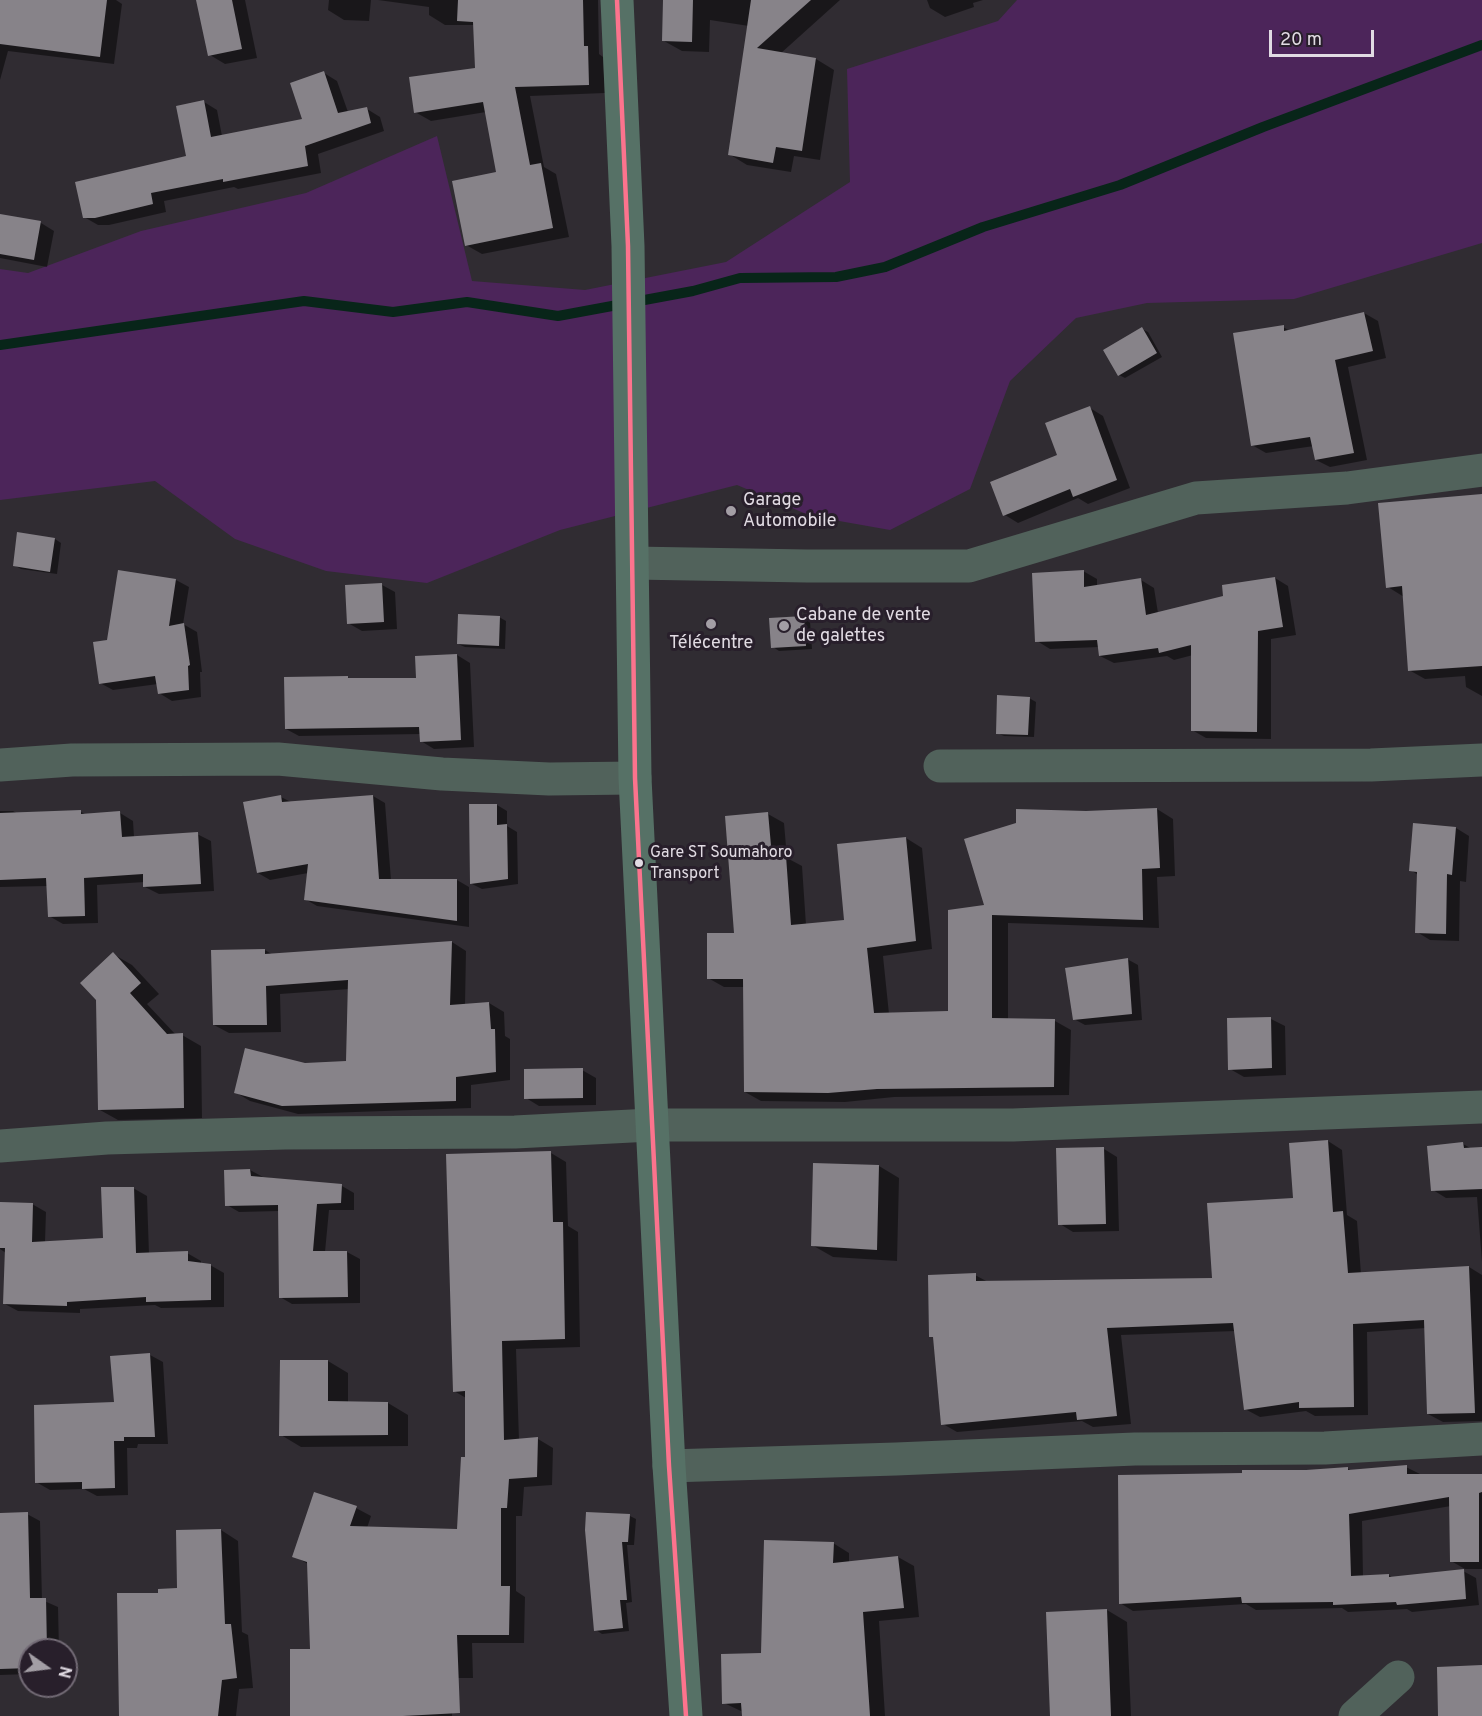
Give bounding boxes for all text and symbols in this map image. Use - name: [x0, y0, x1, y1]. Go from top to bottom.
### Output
- scale bar: [1272, 18, 1377, 56]
- text: 20 m: [1280, 29, 1322, 52]
- place label: Garage Automobile: [743, 490, 836, 532]
- marker: Garage Automobile: [724, 504, 738, 518]
- place label: Cabane de vente de galettes: [796, 605, 931, 648]
- marker: Télécentre: [704, 617, 718, 631]
- marker: Cabane de vente de galettes: [777, 619, 791, 633]
- place label: Télécentre: [669, 633, 753, 655]
- place label: Gare ST Soumahoro Transport: [650, 844, 792, 882]
- marker: Gare ST Soumahoro Transport: [633, 857, 645, 869]
- north arrow: [18, 1638, 78, 1698]
- text: N: [52, 1664, 75, 1680]

